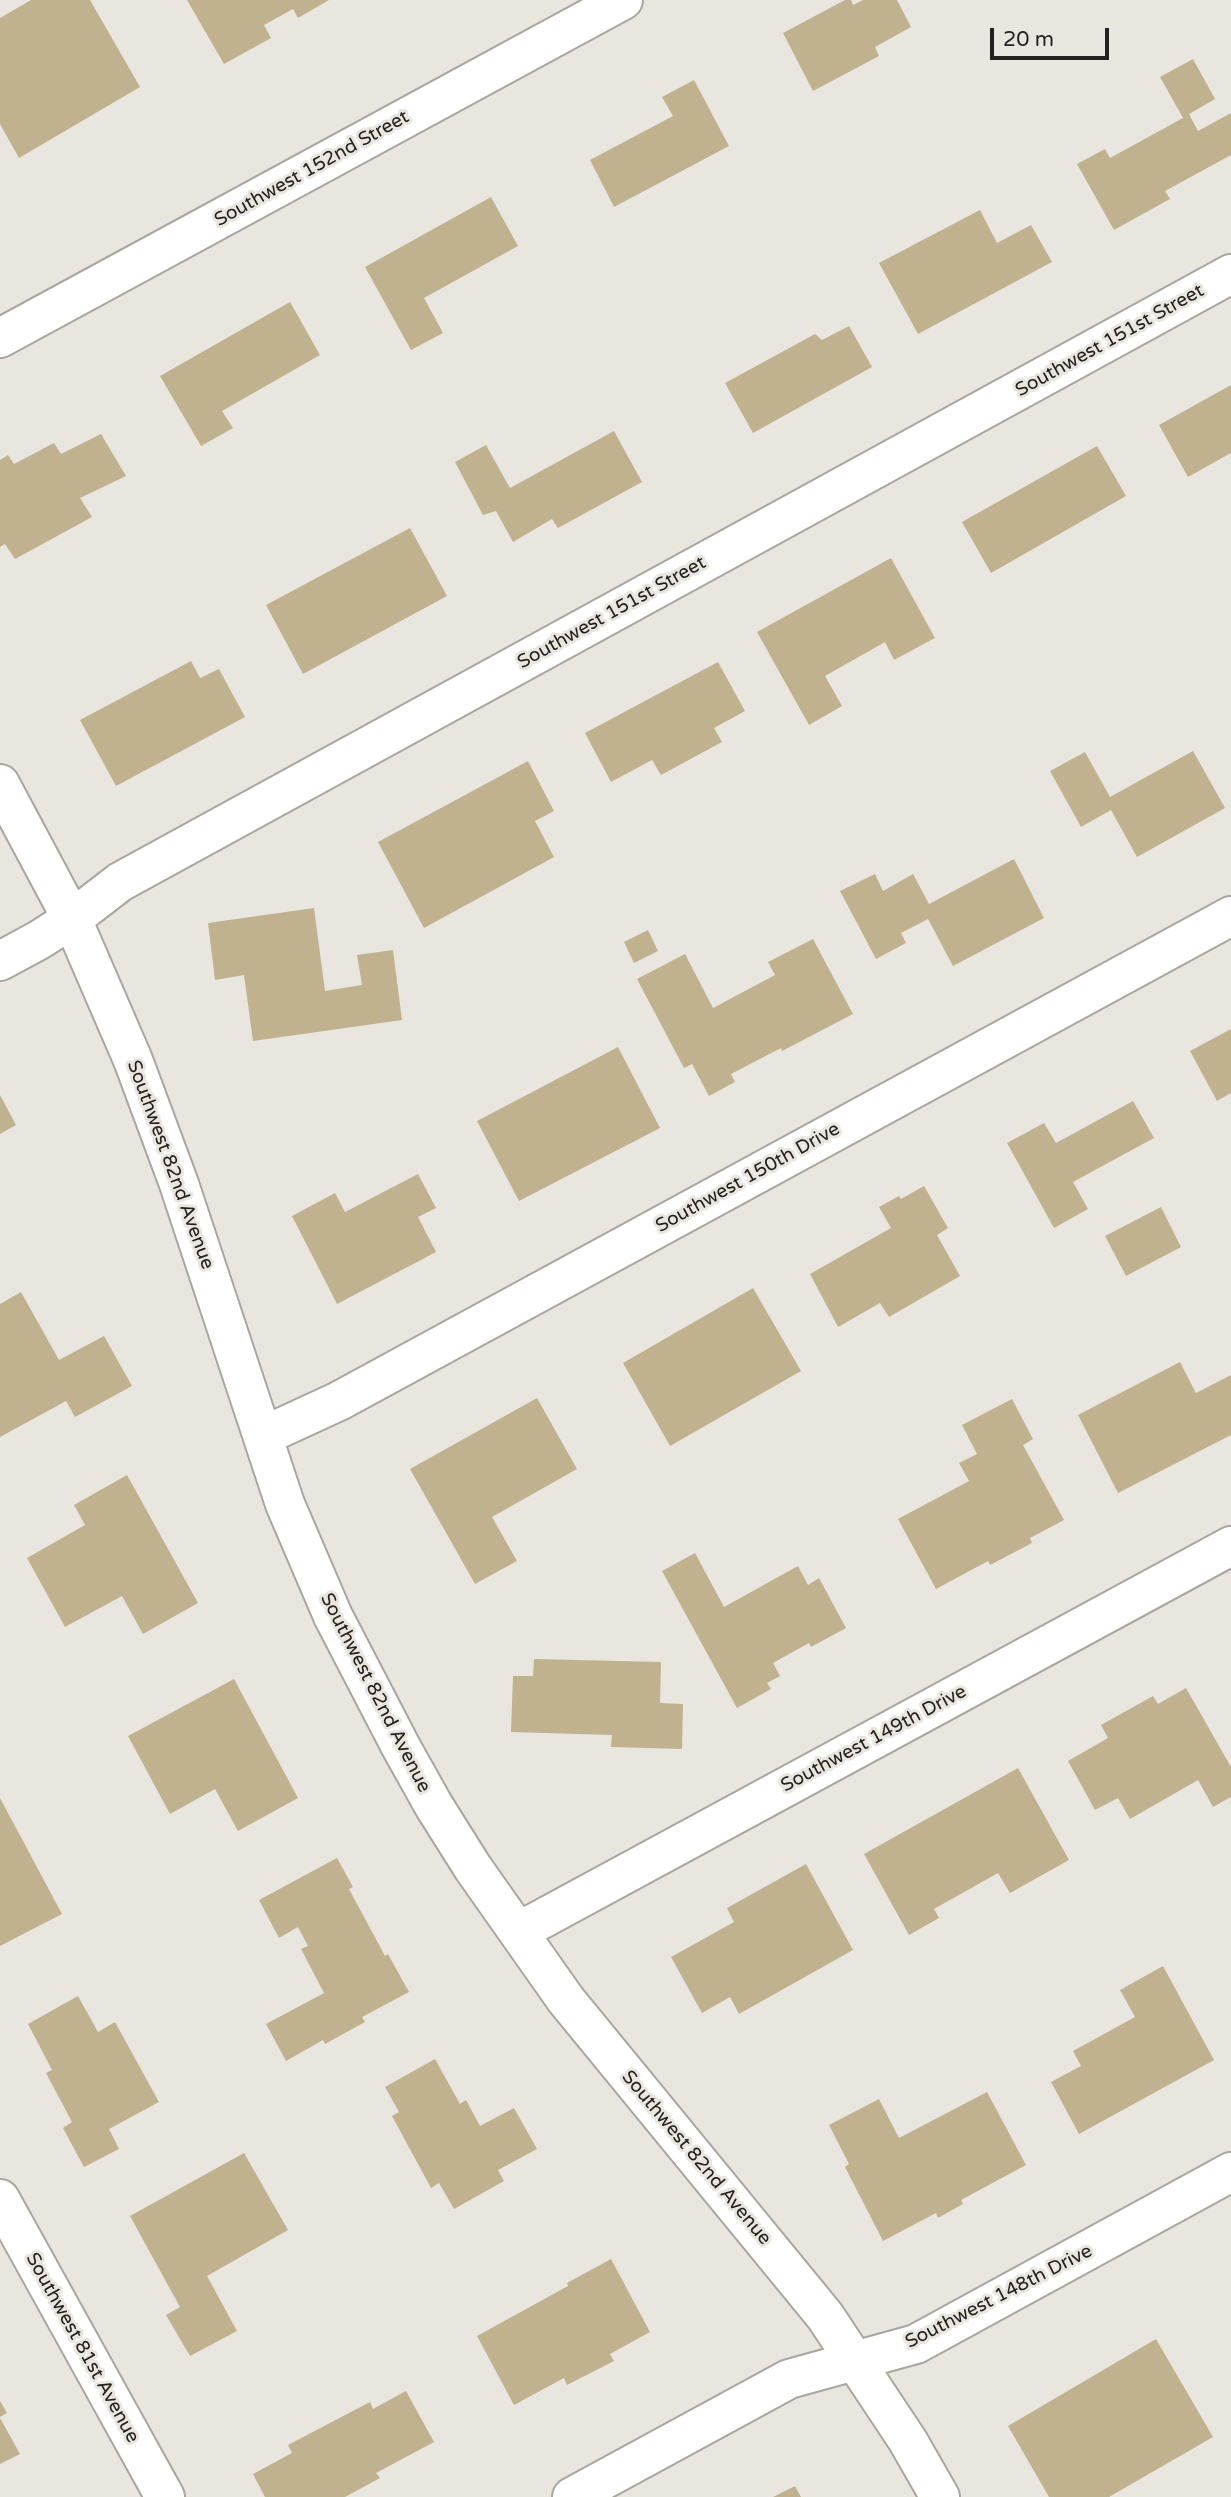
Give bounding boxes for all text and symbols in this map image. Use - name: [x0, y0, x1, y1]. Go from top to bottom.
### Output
- scale bar: [993, 14, 1112, 58]
- text: 20 m: [1003, 27, 1054, 52]
- street label: Southwest 152nd Street: [211, 106, 413, 232]
- street label: Southwest 151st Street: [1012, 280, 1208, 402]
- street label: Southwest 151st Street: [514, 552, 710, 674]
- street label: Southwest 82nd Avenue: [122, 1057, 218, 1273]
- street label: Southwest 150th Drive: [652, 1118, 844, 1238]
- street label: Southwest 82nd Avenue: [315, 1589, 435, 1797]
- street label: Southwest 149th Drive: [777, 1680, 971, 1798]
- street label: Southwest 82nd Avenue: [616, 2066, 776, 2250]
- street label: Southwest 148th Drive: [902, 2240, 1096, 2354]
- street label: Southwest 81st Avenue: [20, 2249, 144, 2447]

